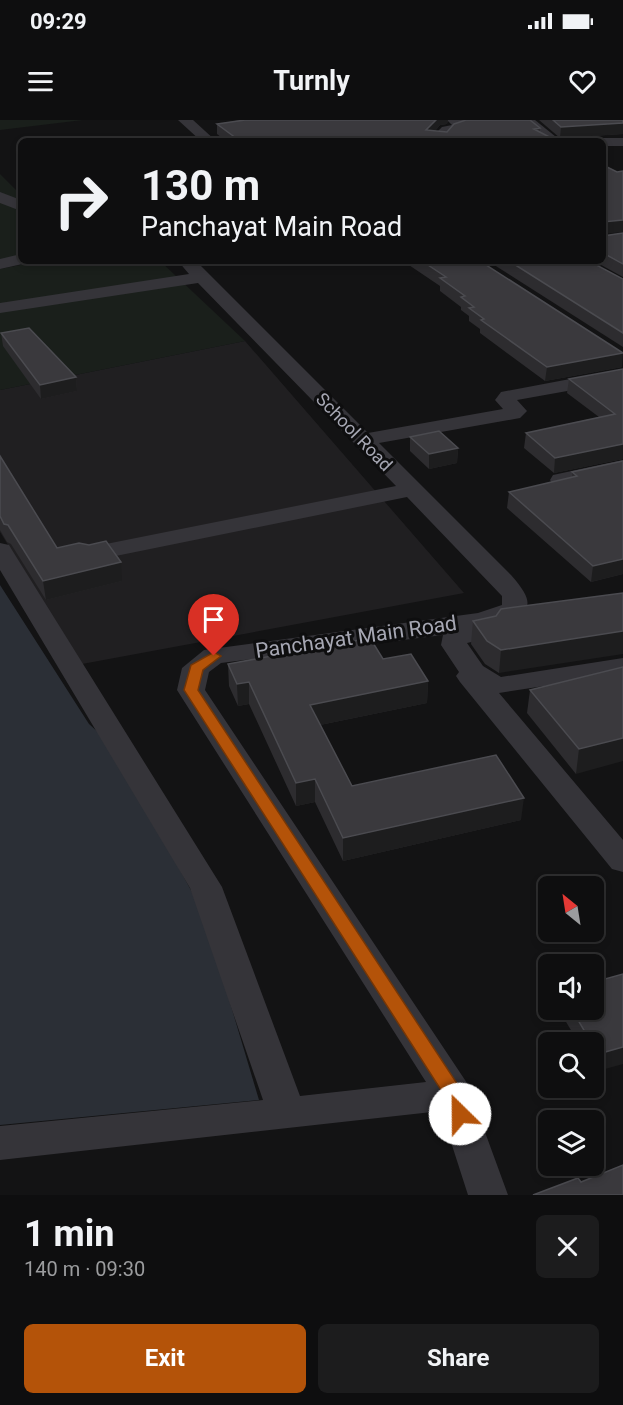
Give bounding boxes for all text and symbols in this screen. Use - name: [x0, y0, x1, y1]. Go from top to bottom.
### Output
- text: 09:29: [30, 9, 87, 34]
- icon: menu: [24, 65, 57, 98]
- text: Turnly: [273, 65, 350, 97]
- icon: heart: [566, 65, 599, 98]
- text: 130 m: [141, 161, 260, 210]
- icon: right: [42, 162, 120, 240]
- text: Panchayat Main Road: [141, 211, 402, 243]
- street label: School Road: [312, 388, 397, 475]
- pin: [188, 594, 239, 656]
- icon: arrive: [197, 603, 230, 636]
- street label: Panchayat Main Road: [254, 611, 458, 663]
- north arrow: [538, 876, 604, 942]
- map controls: [538, 876, 604, 1176]
- button: sound: [538, 954, 604, 1020]
- button: search: [538, 1032, 604, 1098]
- position arrow: [428, 1082, 492, 1146]
- button: layers: [538, 1110, 604, 1176]
- text: 1 min: [24, 1213, 115, 1255]
- button: close: [536, 1215, 599, 1278]
- text: 140 m · 09:30: [24, 1257, 145, 1281]
- button: Exit: [24, 1324, 306, 1393]
- button: Share: [318, 1324, 599, 1393]

